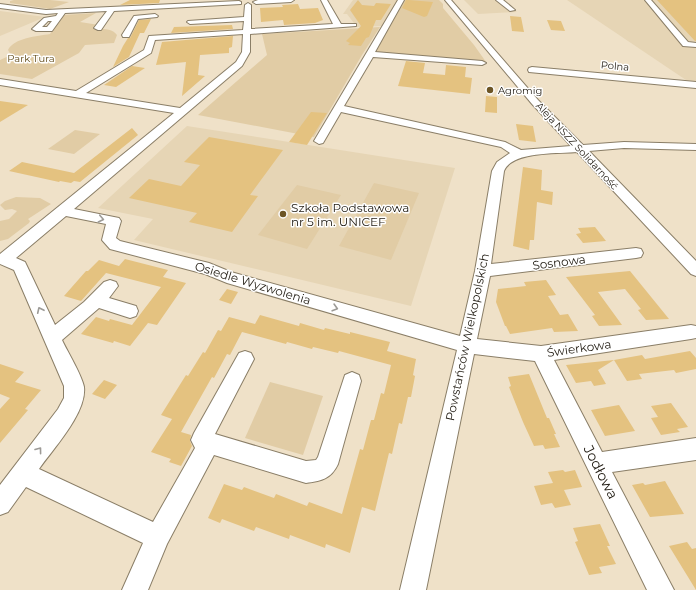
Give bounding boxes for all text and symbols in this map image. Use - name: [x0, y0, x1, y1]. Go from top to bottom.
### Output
- park label: Park Tura: [7, 52, 55, 65]
- street label: Polna: [600, 58, 630, 74]
- place label: Agromig: [498, 84, 542, 97]
- marker: Agromig: [485, 85, 495, 95]
- street label: Aleja NSZZ Solidarność: [533, 100, 621, 193]
- place label: Szkoła Podstawowa nr 5 im. UNICEF: [291, 200, 409, 229]
- marker: Szkoła Podstawowa nr 5 im. UNICEF: [278, 209, 288, 219]
- one-way arrow: [98, 214, 104, 222]
- street label: Sosnowa: [531, 251, 587, 273]
- street label: Powstańców Wielkopolskich: [442, 252, 492, 422]
- street label: Osiedle Wyzwolenia: [193, 258, 313, 308]
- one-way arrow: [332, 303, 339, 312]
- one-way arrow: [37, 307, 45, 314]
- street label: Świerkowa: [546, 336, 612, 360]
- street label: Jodłowa: [579, 441, 622, 502]
- one-way arrow: [34, 447, 42, 454]

